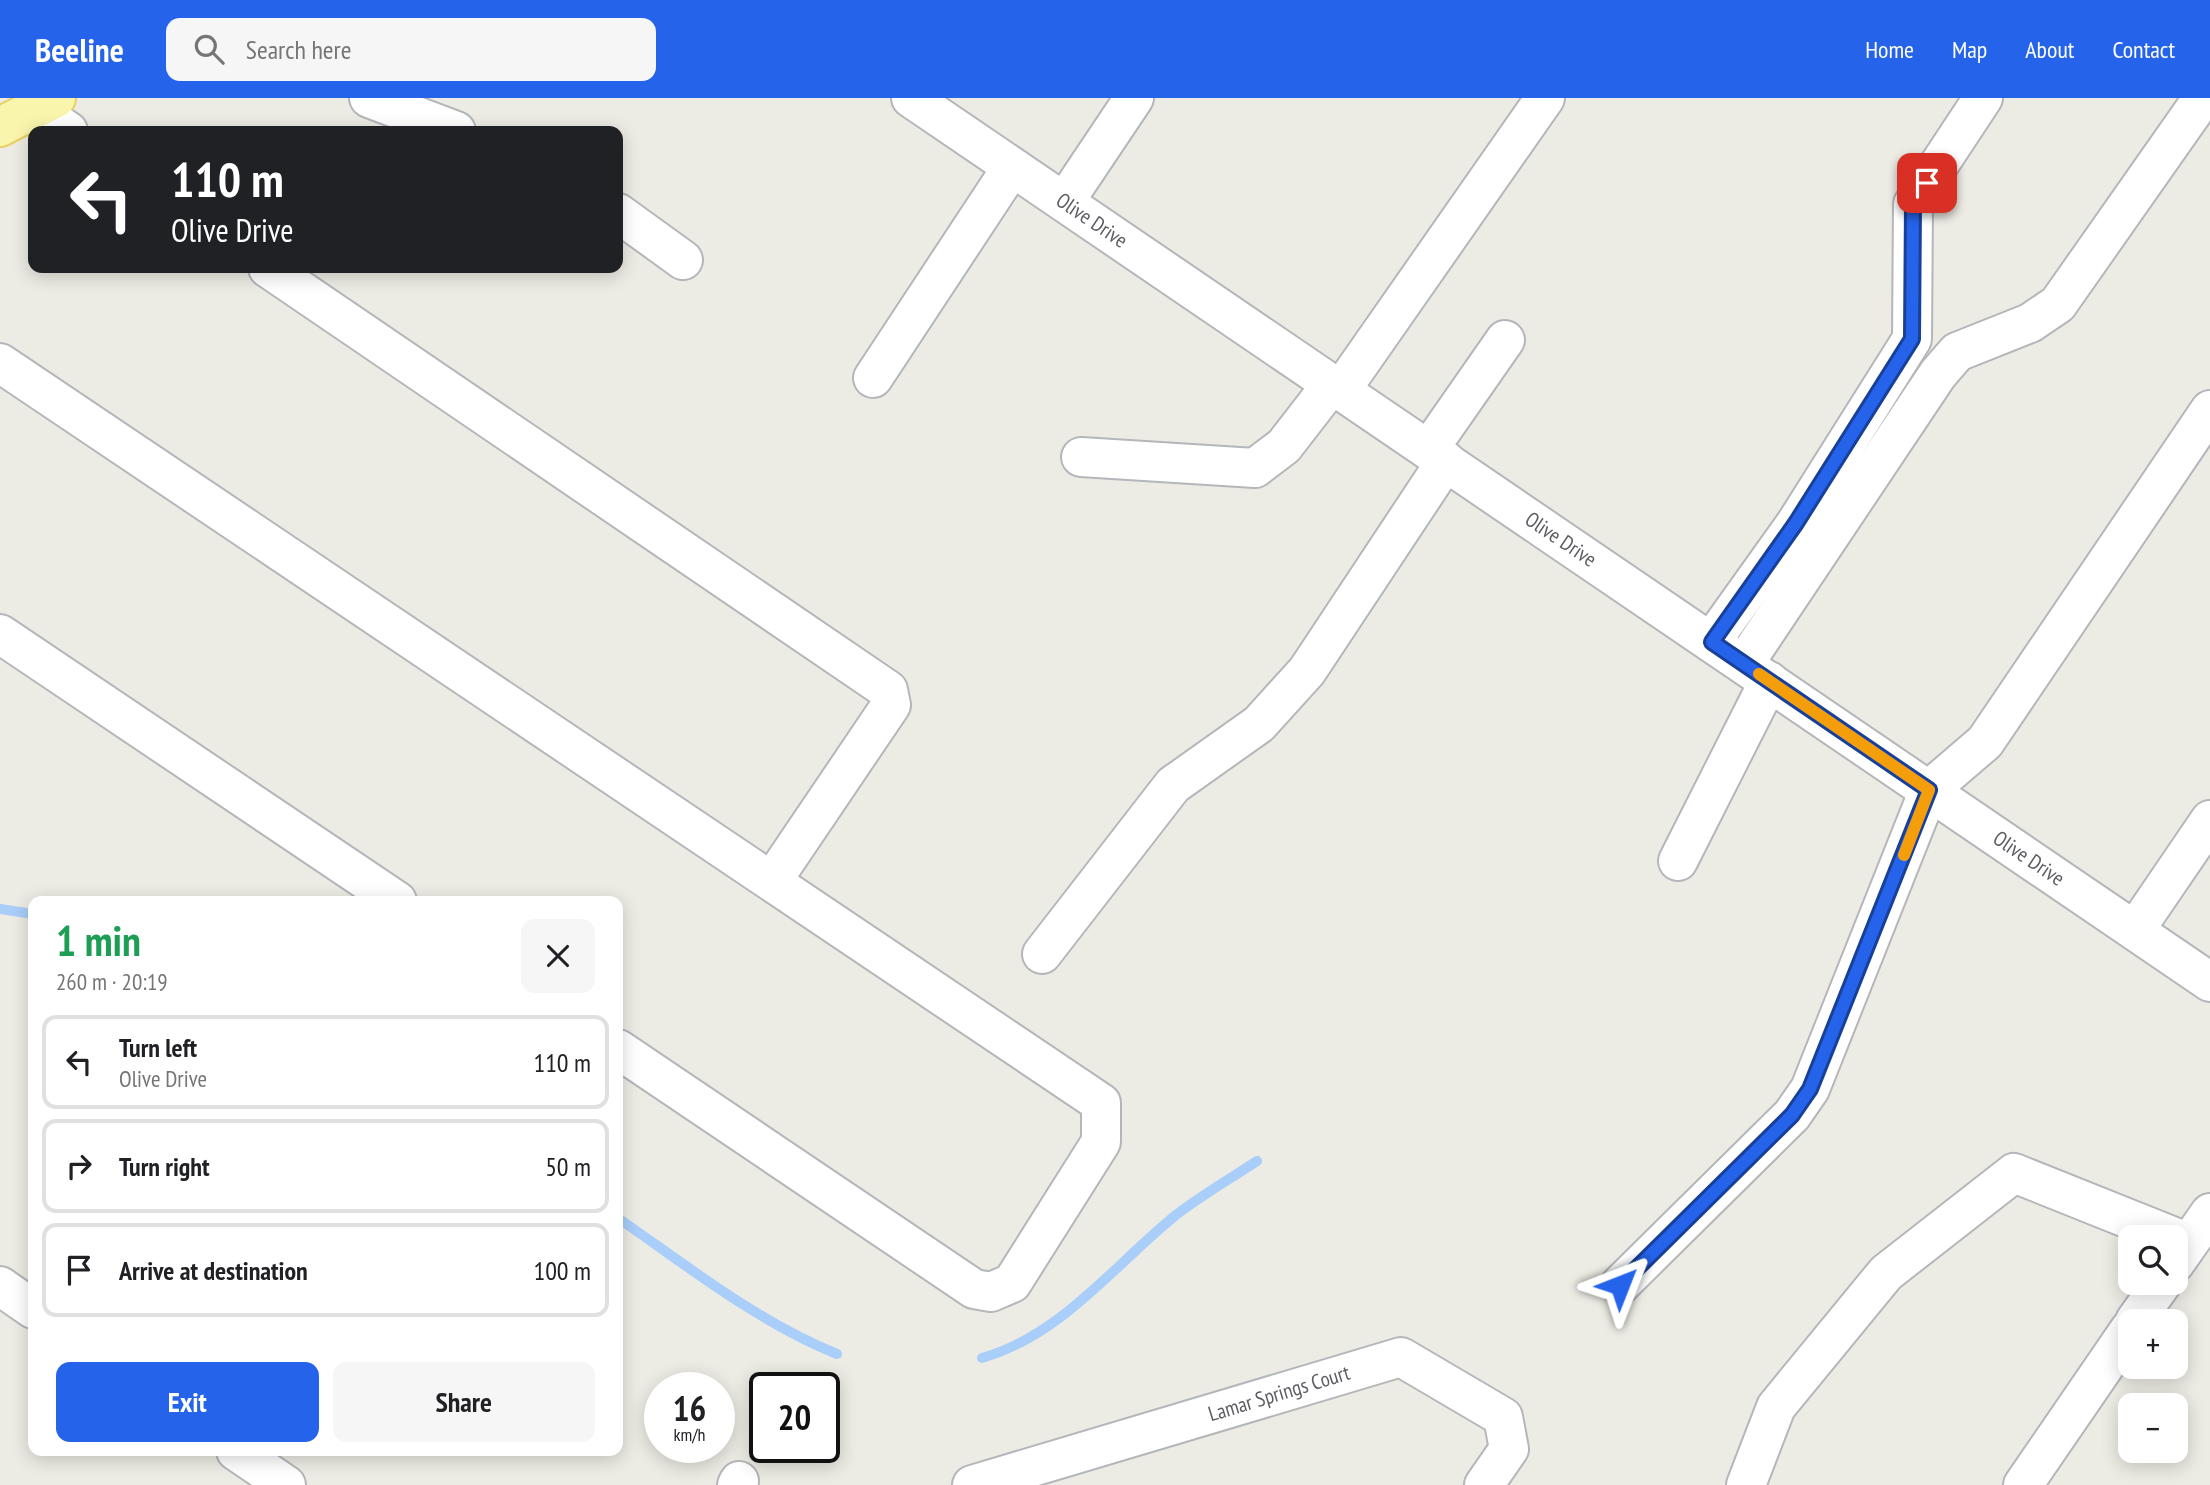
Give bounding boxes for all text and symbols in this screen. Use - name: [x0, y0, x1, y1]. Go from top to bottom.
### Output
- search box: [166, 18, 656, 81]
- text: Beeline: [35, 28, 124, 71]
- icon: search: [190, 30, 228, 68]
- text: Search here: [246, 33, 351, 66]
- text: Home: [1865, 34, 1914, 65]
- text: Map: [1952, 34, 1987, 65]
- text: About: [2025, 34, 2074, 65]
- text: Contact: [2112, 34, 2175, 65]
- text: 110 m: [171, 147, 284, 211]
- pin: [1897, 153, 1957, 213]
- icon: left: [56, 154, 147, 245]
- icon: arrive: [1908, 164, 1946, 202]
- street label: Olive Drive: [1051, 186, 1133, 254]
- text: Olive Drive: [171, 209, 294, 251]
- street label: Olive Drive: [1520, 505, 1602, 573]
- street label: Olive Drive: [1988, 824, 2070, 892]
- text: 1 min: [56, 913, 141, 968]
- button: close: [521, 919, 595, 993]
- text: 260 m · 20:19: [56, 967, 168, 996]
- text: Turn left: [119, 1031, 197, 1064]
- icon: left: [60, 1043, 98, 1081]
- text: 110 m: [533, 1046, 591, 1079]
- text: Olive Drive: [119, 1064, 207, 1093]
- icon: right: [60, 1147, 98, 1185]
- text: Turn right: [119, 1150, 210, 1183]
- text: 50 m: [545, 1150, 591, 1183]
- map controls: [2118, 1225, 2188, 1463]
- button: search: [2118, 1225, 2188, 1295]
- position arrow: [1583, 1248, 1657, 1322]
- icon: arrive: [60, 1251, 98, 1289]
- text: Arrive at destination: [119, 1254, 308, 1287]
- text: 100 m: [533, 1254, 591, 1287]
- button: +: [2118, 1309, 2188, 1379]
- street label: Lamar Springs Court: [1205, 1359, 1353, 1427]
- button: Exit: [56, 1362, 319, 1442]
- button: Share: [333, 1362, 595, 1442]
- speed limit sign: 20: [749, 1372, 840, 1463]
- text: 16: [673, 1385, 706, 1431]
- button: −: [2118, 1393, 2188, 1463]
- text: km/h: [674, 1423, 705, 1446]

